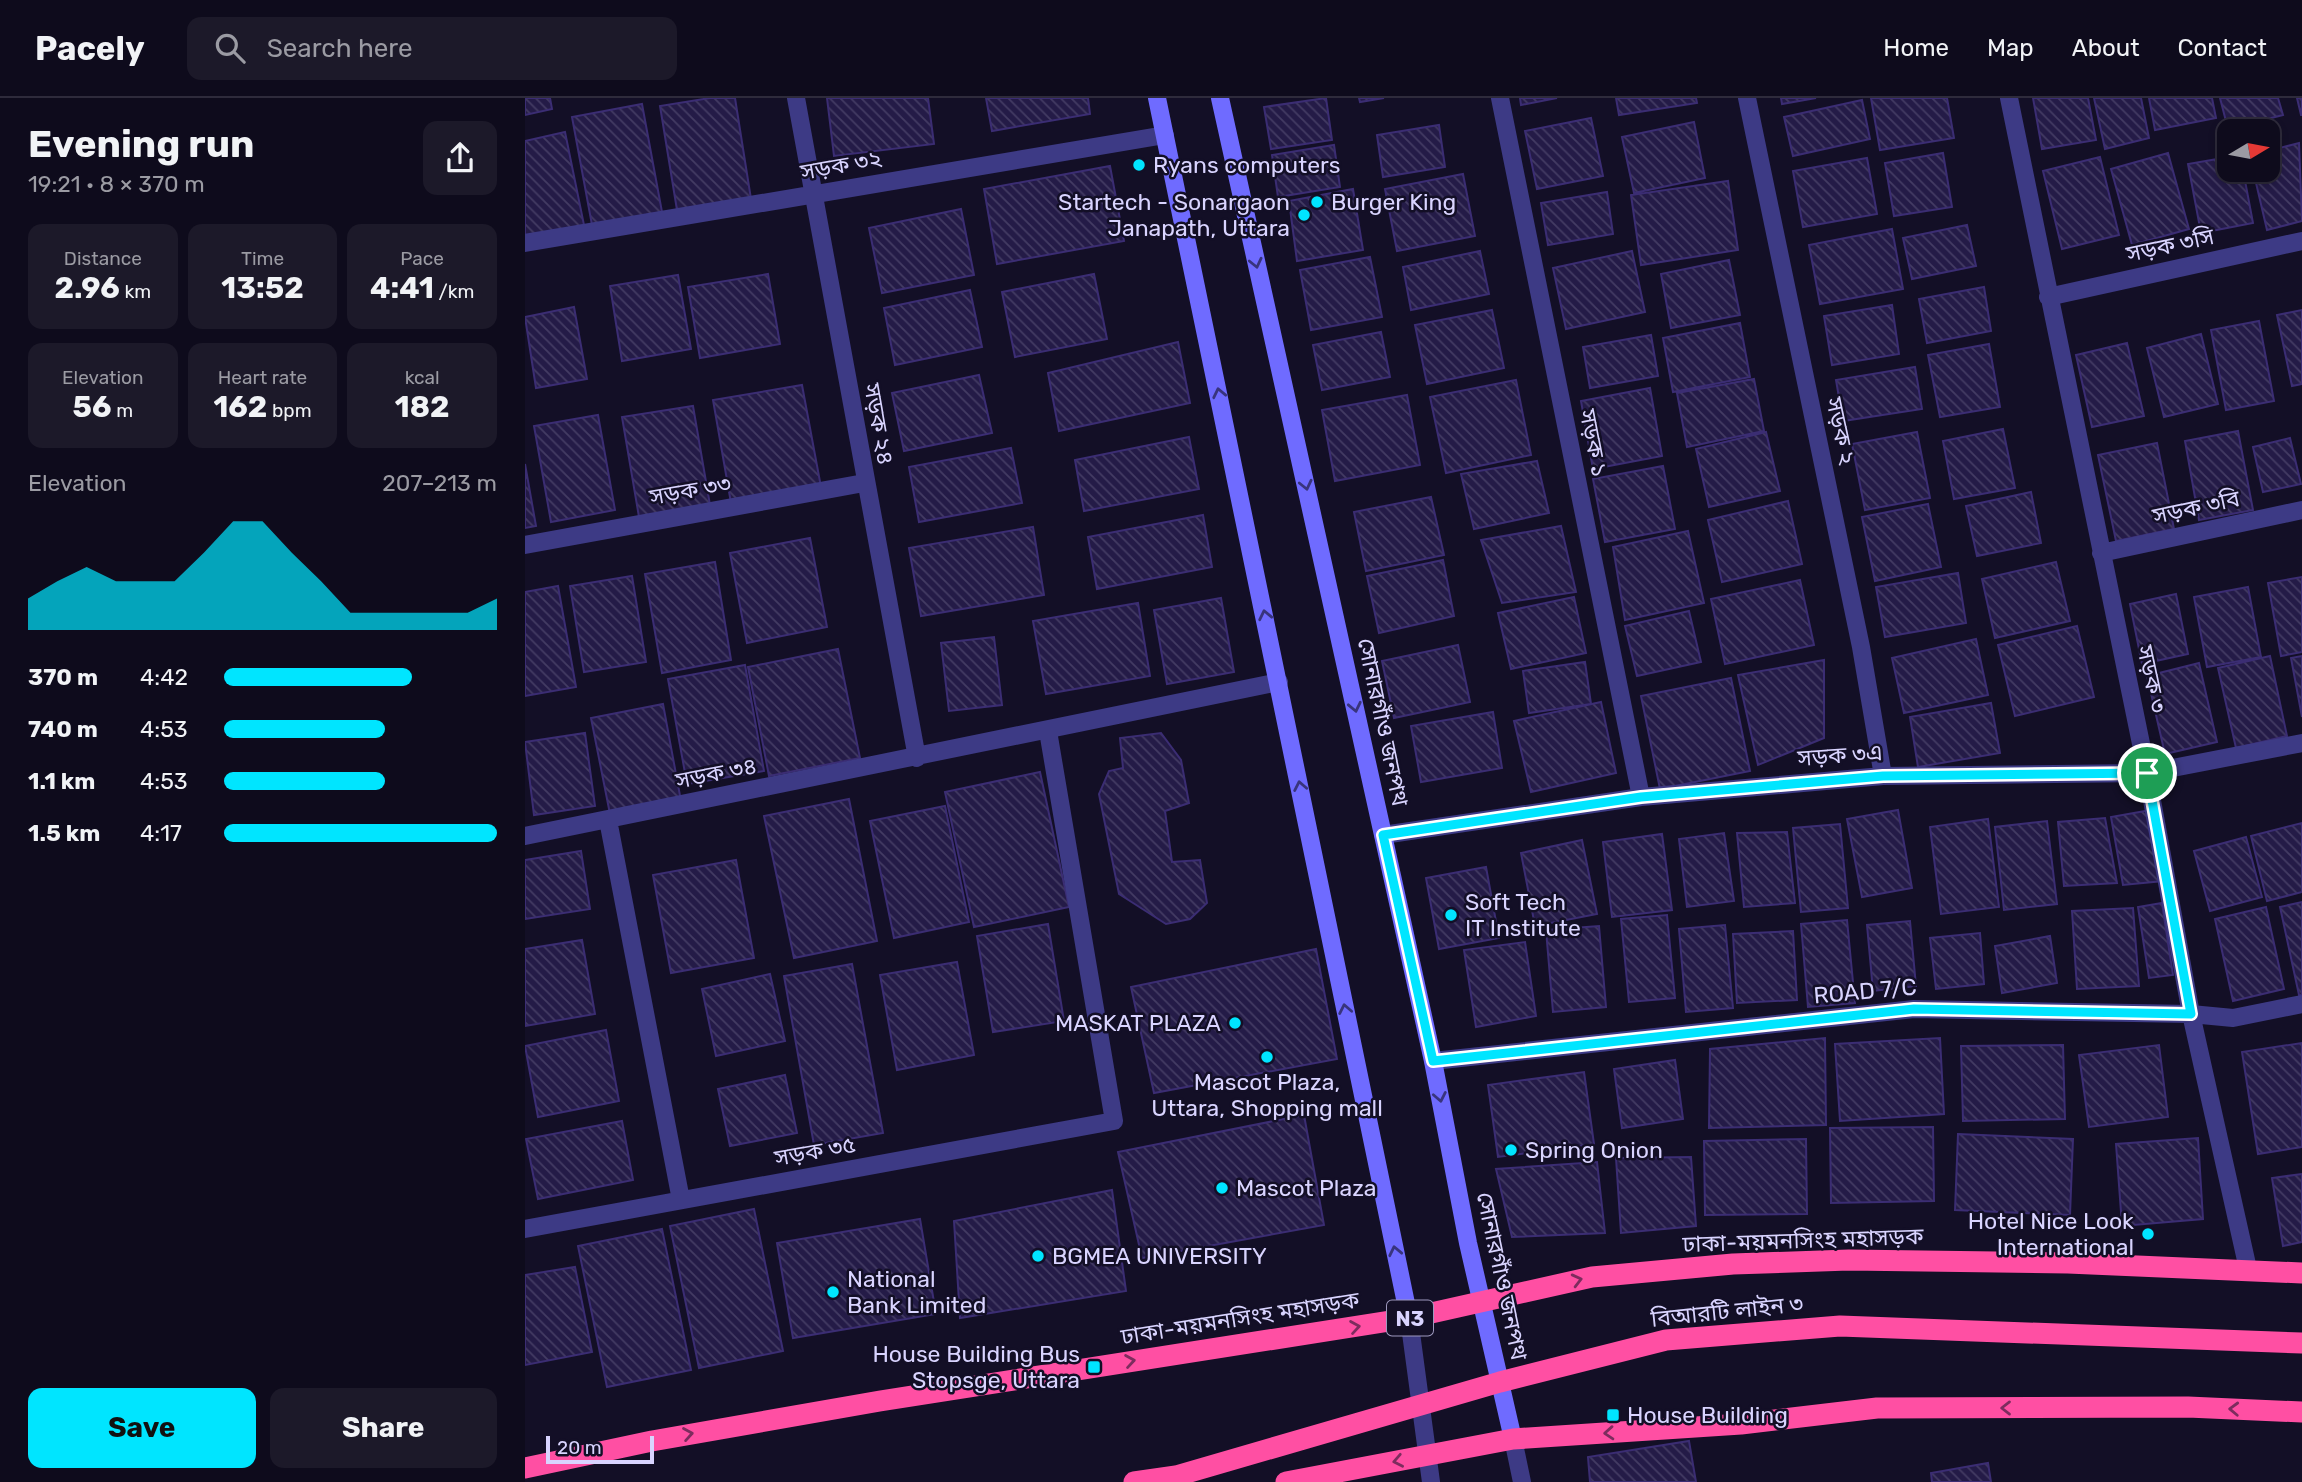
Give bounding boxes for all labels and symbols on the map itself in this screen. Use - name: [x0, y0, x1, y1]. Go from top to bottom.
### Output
- north arrow: [2217, 119, 2280, 182]
- street label: সড়ক ৩২: [797, 144, 884, 186]
- place label: Ryans computers: [1153, 151, 1341, 179]
- marker: Ryans computers: [1131, 157, 1147, 173]
- place label: Startech - Sonargaon Janapath, Uttara: [1058, 188, 1290, 242]
- place label: Burger King: [1331, 188, 1456, 216]
- marker: Burger King: [1309, 194, 1325, 210]
- marker: Startech - Sonargaon Janapath, Uttara: [1296, 207, 1312, 223]
- street label: সড়ক ৩সি: [2123, 222, 2217, 268]
- one-way arrow: [1248, 257, 1263, 269]
- street label: সড়ক ২৪: [858, 380, 900, 467]
- one-way arrow: [1212, 387, 1227, 399]
- street label: সড়ক ২: [1820, 394, 1862, 468]
- street label: সড়ক ১: [1574, 406, 1614, 479]
- street label: সড়ক ৩৩: [646, 469, 733, 511]
- one-way arrow: [1298, 479, 1312, 491]
- street label: সড়ক ৩বি: [2149, 484, 2242, 530]
- one-way arrow: [1259, 609, 1274, 621]
- street label: সোনারগাঁও জনপথ: [1352, 635, 1415, 810]
- street label: সড়ক ৩: [2131, 642, 2173, 716]
- one-way arrow: [1347, 701, 1362, 713]
- street label: সড়ক ৩এ: [1795, 738, 1884, 772]
- pin: [2117, 743, 2177, 803]
- street label: সড়ক ৩৪: [672, 751, 759, 795]
- one-way arrow: [1294, 780, 1309, 792]
- place label: Soft Tech IT Institute: [1465, 888, 1581, 942]
- marker: Soft Tech IT Institute: [1443, 907, 1459, 923]
- street label: ROAD 7/C: [1812, 973, 1918, 1009]
- one-way arrow: [1339, 1003, 1354, 1015]
- place label: MASKAT PLAZA: [1055, 1009, 1221, 1037]
- marker: MASKAT PLAZA: [1227, 1015, 1243, 1031]
- marker: Mascot Plaza, Uttara, Shopping mall: [1259, 1049, 1275, 1065]
- place label: Mascot Plaza, Uttara, Shopping mall: [1151, 1068, 1383, 1122]
- one-way arrow: [1432, 1091, 1447, 1103]
- street label: সড়ক ৩৫: [771, 1130, 858, 1172]
- place label: Spring Onion: [1525, 1136, 1663, 1164]
- marker: Spring Onion: [1503, 1142, 1519, 1158]
- place label: Mascot Plaza: [1236, 1174, 1377, 1202]
- marker: Mascot Plaza: [1214, 1180, 1230, 1196]
- street label: সোনারগাঁও জনপথ: [1471, 1189, 1534, 1364]
- place label: Hotel Nice Look International: [1968, 1207, 2134, 1261]
- street label: ঢাকা-ময়মনসিংহ মহাসড়ক: [1681, 1222, 1924, 1258]
- marker: Hotel Nice Look International: [2140, 1226, 2156, 1242]
- place label: BGMEA UNIVERSITY: [1052, 1242, 1267, 1270]
- one-way arrow: [1389, 1245, 1404, 1257]
- marker: BGMEA UNIVERSITY: [1030, 1248, 1046, 1264]
- place label: National Bank Limited: [847, 1265, 986, 1319]
- one-way arrow: [1571, 1274, 1583, 1288]
- marker: National Bank Limited: [825, 1284, 841, 1300]
- street label: ঢাকা-ময়মনসিংহ মহাসড়ক: [1118, 1285, 1362, 1351]
- street label: বিআরটি লাইন ৩: [1649, 1289, 1805, 1333]
- road number: N3: [1387, 1300, 1433, 1336]
- one-way arrow: [1349, 1319, 1361, 1334]
- place label: House Building Bus Stopsge, Uttara: [872, 1340, 1080, 1394]
- one-way arrow: [1124, 1354, 1136, 1369]
- marker: House Building Bus Stopsge, Uttara: [1086, 1359, 1102, 1375]
- one-way arrow: [2001, 1400, 2011, 1416]
- place label: House Building: [1627, 1401, 1788, 1429]
- one-way arrow: [2228, 1401, 2239, 1416]
- marker: House Building: [1605, 1407, 1621, 1423]
- one-way arrow: [1603, 1425, 1614, 1440]
- one-way arrow: [682, 1427, 694, 1442]
- scale bar: [546, 1433, 655, 1465]
- one-way arrow: [1392, 1452, 1404, 1467]

